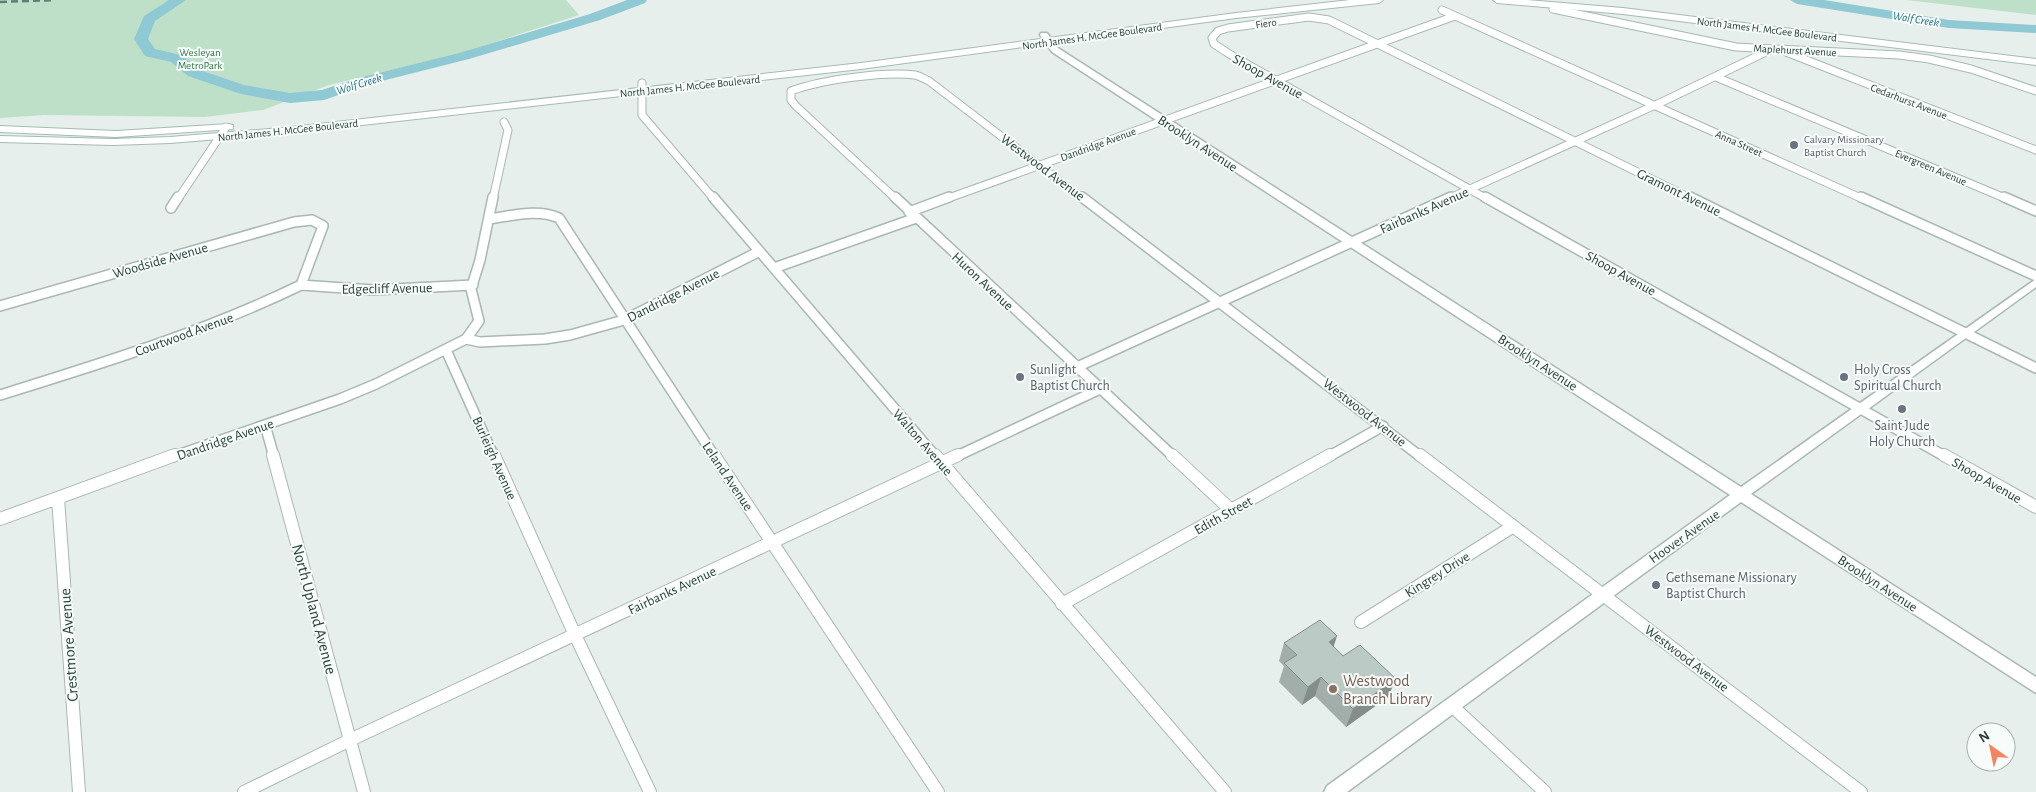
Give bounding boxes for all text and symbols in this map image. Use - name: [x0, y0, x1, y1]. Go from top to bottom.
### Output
- water label: Wolf Creek: [1892, 9, 1941, 29]
- street label: North James H. McGee Boulevard: [1696, 15, 1838, 44]
- street label: Fiero: [1255, 17, 1277, 30]
- street label: North James H. McGee Boulevard: [1022, 21, 1163, 52]
- street label: Maplehurst Avenue: [1753, 43, 1837, 58]
- park label: Wesleyan MetroPark: [178, 47, 222, 71]
- street label: Shoop Avenue: [1230, 52, 1305, 102]
- water label: Wolf Creek: [335, 71, 384, 97]
- street label: North James H. McGee Boulevard: [619, 74, 761, 99]
- street label: Cedarhurst Avenue: [1869, 82, 1949, 121]
- street label: Brooklyn Avenue: [1155, 113, 1240, 175]
- street label: North James H. McGee Boulevard: [217, 118, 359, 143]
- street label: Dandridge Avenue: [1059, 126, 1137, 163]
- street label: Anna Street: [1714, 128, 1764, 159]
- street label: Westwood Avenue: [998, 132, 1087, 204]
- place label: Calvary Missionary Baptist Church: [1804, 134, 1884, 158]
- marker: Calvary Missionary Baptist Church: [1788, 139, 1800, 151]
- street label: Evergreen Avenue: [1893, 147, 1968, 188]
- street label: Gramont Avenue: [1634, 167, 1723, 219]
- street label: Fairbanks Avenue: [1378, 185, 1471, 237]
- street label: Woodside Avenue: [111, 241, 209, 281]
- street label: Shoop Avenue: [1583, 249, 1658, 299]
- street label: Huron Avenue: [949, 250, 1016, 313]
- street label: Dandridge Avenue: [625, 267, 722, 325]
- street label: Edgecliff Avenue: [342, 281, 432, 297]
- street label: Courtwood Avenue: [133, 311, 235, 359]
- street label: Brooklyn Avenue: [1495, 332, 1580, 394]
- place label: Sunlight Baptist Church: [1030, 363, 1110, 393]
- place label: Holy Cross Spiritual Church: [1854, 363, 1942, 393]
- marker: Sunlight Baptist Church: [1014, 371, 1026, 383]
- marker: Holy Cross Spiritual Church: [1838, 371, 1850, 383]
- street label: Westwood Avenue: [1320, 376, 1409, 450]
- marker: Saint Jude Holy Church: [1896, 403, 1908, 415]
- street label: Walton Avenue: [890, 407, 955, 479]
- street label: Burleigh Avenue: [469, 415, 519, 502]
- street label: Dandridge Avenue: [175, 417, 276, 463]
- place label: Saint Jude Holy Church: [1869, 419, 1935, 449]
- street label: Leland Avenue: [699, 440, 755, 513]
- street label: Shoop Avenue: [1949, 455, 2024, 506]
- street label: Edith Street: [1192, 494, 1255, 538]
- street label: Hoover Avenue: [1647, 507, 1722, 566]
- street label: North Upland Avenue: [289, 542, 339, 676]
- street label: Kingrey Drive: [1403, 549, 1472, 600]
- street label: Brooklyn Avenue: [1835, 553, 1920, 615]
- street label: Fairbanks Avenue: [626, 564, 719, 617]
- place label: Gethsemane Missionary Baptist Church: [1666, 571, 1797, 601]
- marker: Gethsemane Missionary Baptist Church: [1650, 579, 1662, 591]
- street label: Crestmore Avenue: [57, 588, 81, 702]
- street label: Westwood Avenue: [1642, 623, 1731, 695]
- place label: Westwood Branch Library: [1343, 673, 1432, 708]
- marker: Westwood Branch Library: [1327, 683, 1339, 695]
- north arrow: [1966, 722, 2016, 772]
- text: N: [1977, 728, 1992, 745]

